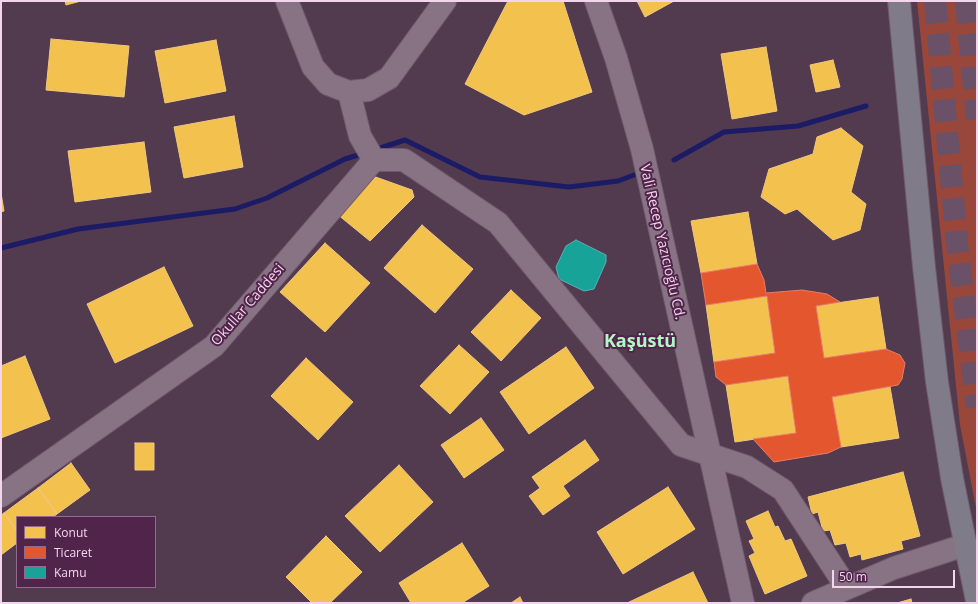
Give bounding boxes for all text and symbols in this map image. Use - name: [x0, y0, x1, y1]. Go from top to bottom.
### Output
- street label: Vali Recep Yazıcıoğlu Cd.: [636, 163, 688, 321]
- street label: Okullar Caddesi: [208, 261, 288, 349]
- district label: Kaşüstü: [604, 331, 676, 353]
- legend: [16, 516, 156, 588]
- text: Konut: [54, 524, 88, 541]
- text: Ticaret: [54, 544, 92, 561]
- scale bar: [834, 562, 957, 588]
- text: Kamu: [54, 564, 86, 581]
- text: 50 m: [839, 568, 867, 585]

